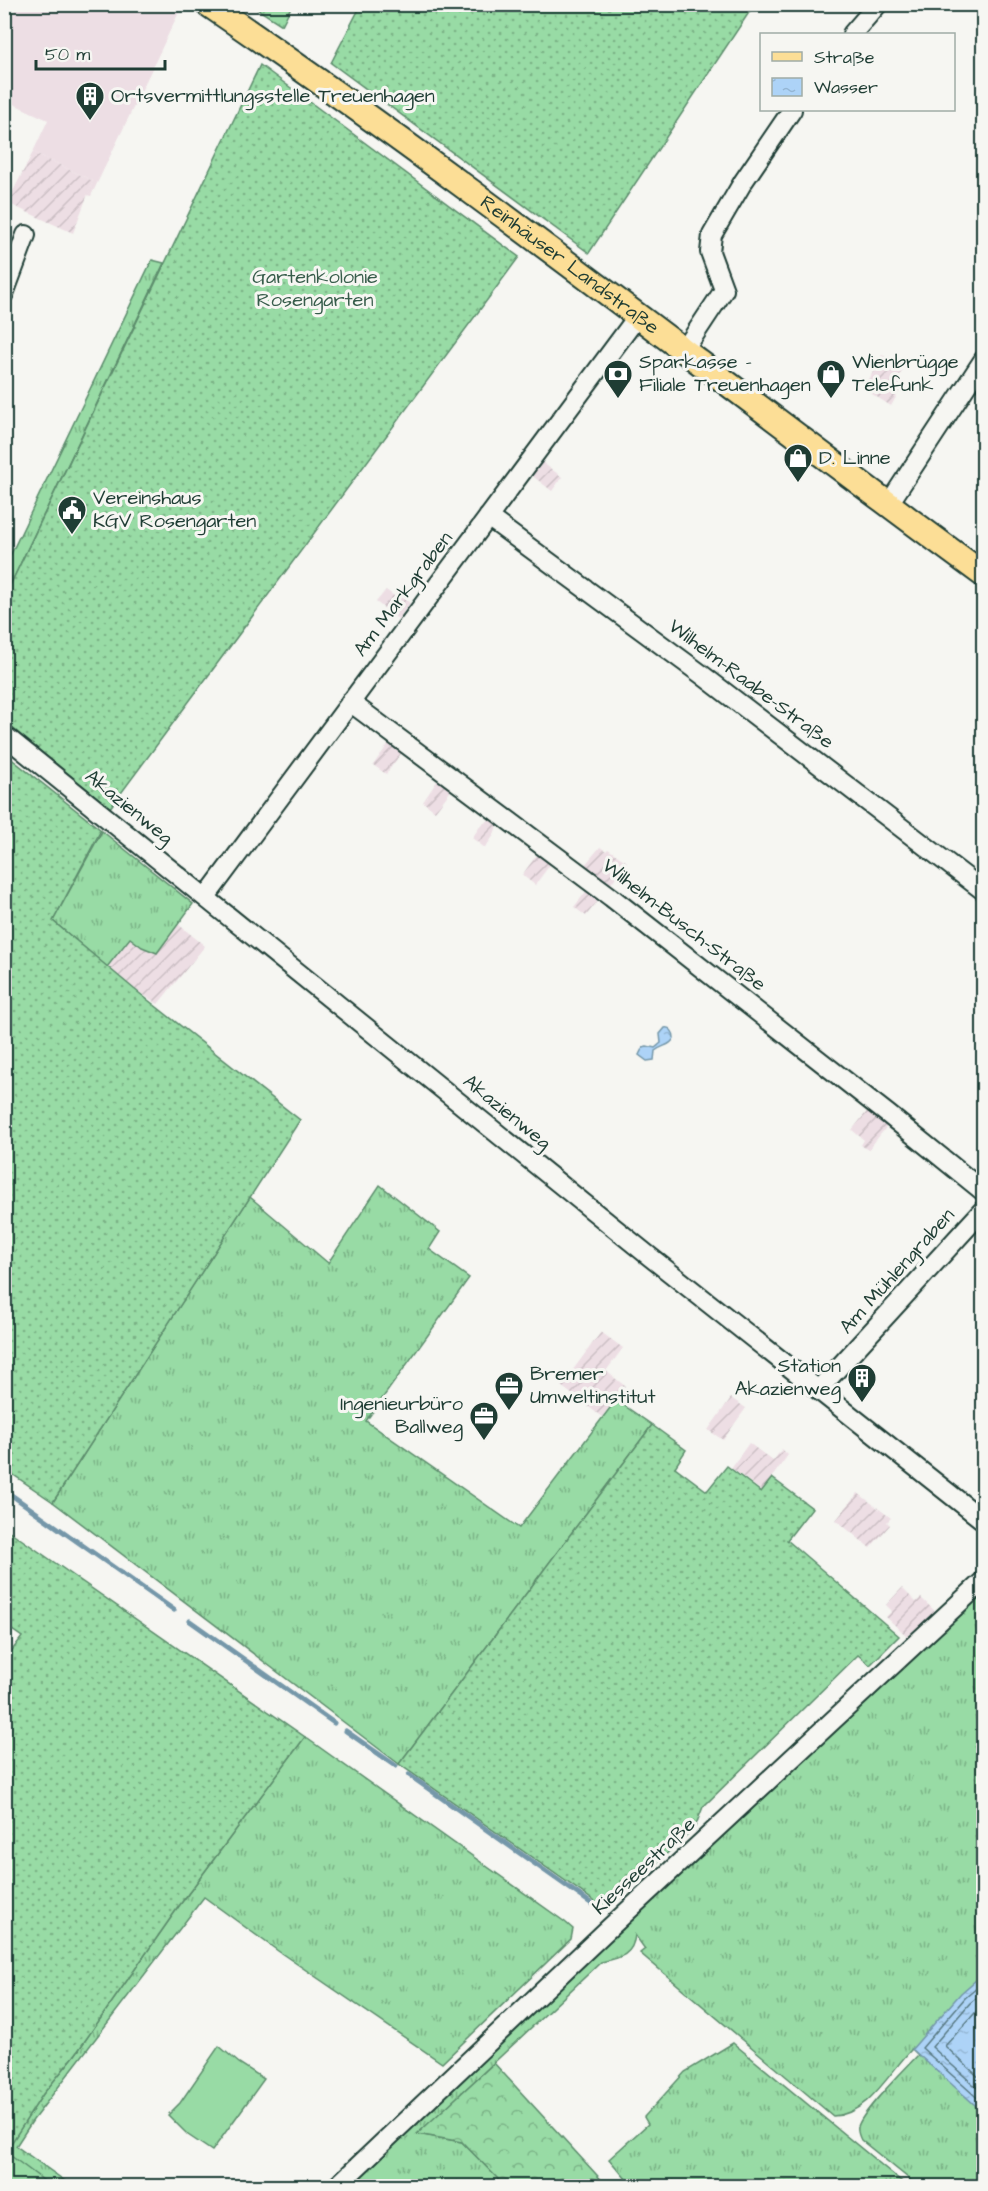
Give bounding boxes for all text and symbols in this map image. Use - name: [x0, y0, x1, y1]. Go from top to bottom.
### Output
- scale bar: [36, 33, 165, 71]
- legend: [760, 33, 955, 111]
- text: 50 m: [45, 42, 90, 67]
- text: Straße: [814, 45, 875, 70]
- text: Wasser: [814, 75, 878, 100]
- building icon: Ortsvermittlungsstelle Treuenhagen: [74, 80, 106, 122]
- place label: Ortsvermittlungsstelle Treuenhagen: [111, 82, 435, 111]
- street label: Reinhäuser Landstraße: [474, 189, 665, 341]
- park label: Gartenkolonie Rosengarten: [252, 263, 378, 315]
- place label: Sparkasse – Filiale Treuenhagen: [639, 348, 811, 400]
- place label: Wienbrügge Telefunk: [852, 348, 959, 399]
- bank icon: Sparkasse – Filiale Treuenhagen: [602, 358, 634, 400]
- shop icon: Wienbrügge Telefunk: [815, 358, 847, 400]
- shop icon: D. Linne: [782, 442, 814, 484]
- place label: D. Linne: [819, 444, 891, 472]
- place label: Vereinshaus KGV Rosengarten: [93, 484, 256, 536]
- public building icon: Vereinshaus KGV Rosengarten: [56, 494, 88, 536]
- street label: Am Markgraben: [347, 526, 460, 663]
- street label: Wilhelm-Raabe-Straße: [662, 612, 840, 756]
- street label: Akazienweg: [78, 763, 179, 852]
- street label: Wilhelm-Busch-Straße: [596, 852, 772, 998]
- street label: Akazienweg: [456, 1068, 557, 1157]
- street label: Am Mühlengraben: [833, 1202, 962, 1341]
- place label: Station Akazienweg: [735, 1352, 841, 1404]
- place label: Bremer Umweltinstitut: [530, 1360, 656, 1411]
- building icon: Station Akazienweg: [846, 1362, 878, 1404]
- office icon: Bremer Umweltinstitut: [493, 1370, 525, 1412]
- place label: Ingenieurbüro Ballweg: [340, 1390, 463, 1442]
- office icon: Ingenieurbüro Ballweg: [468, 1400, 500, 1442]
- street label: Kiesseestraße: [586, 1811, 702, 1921]

